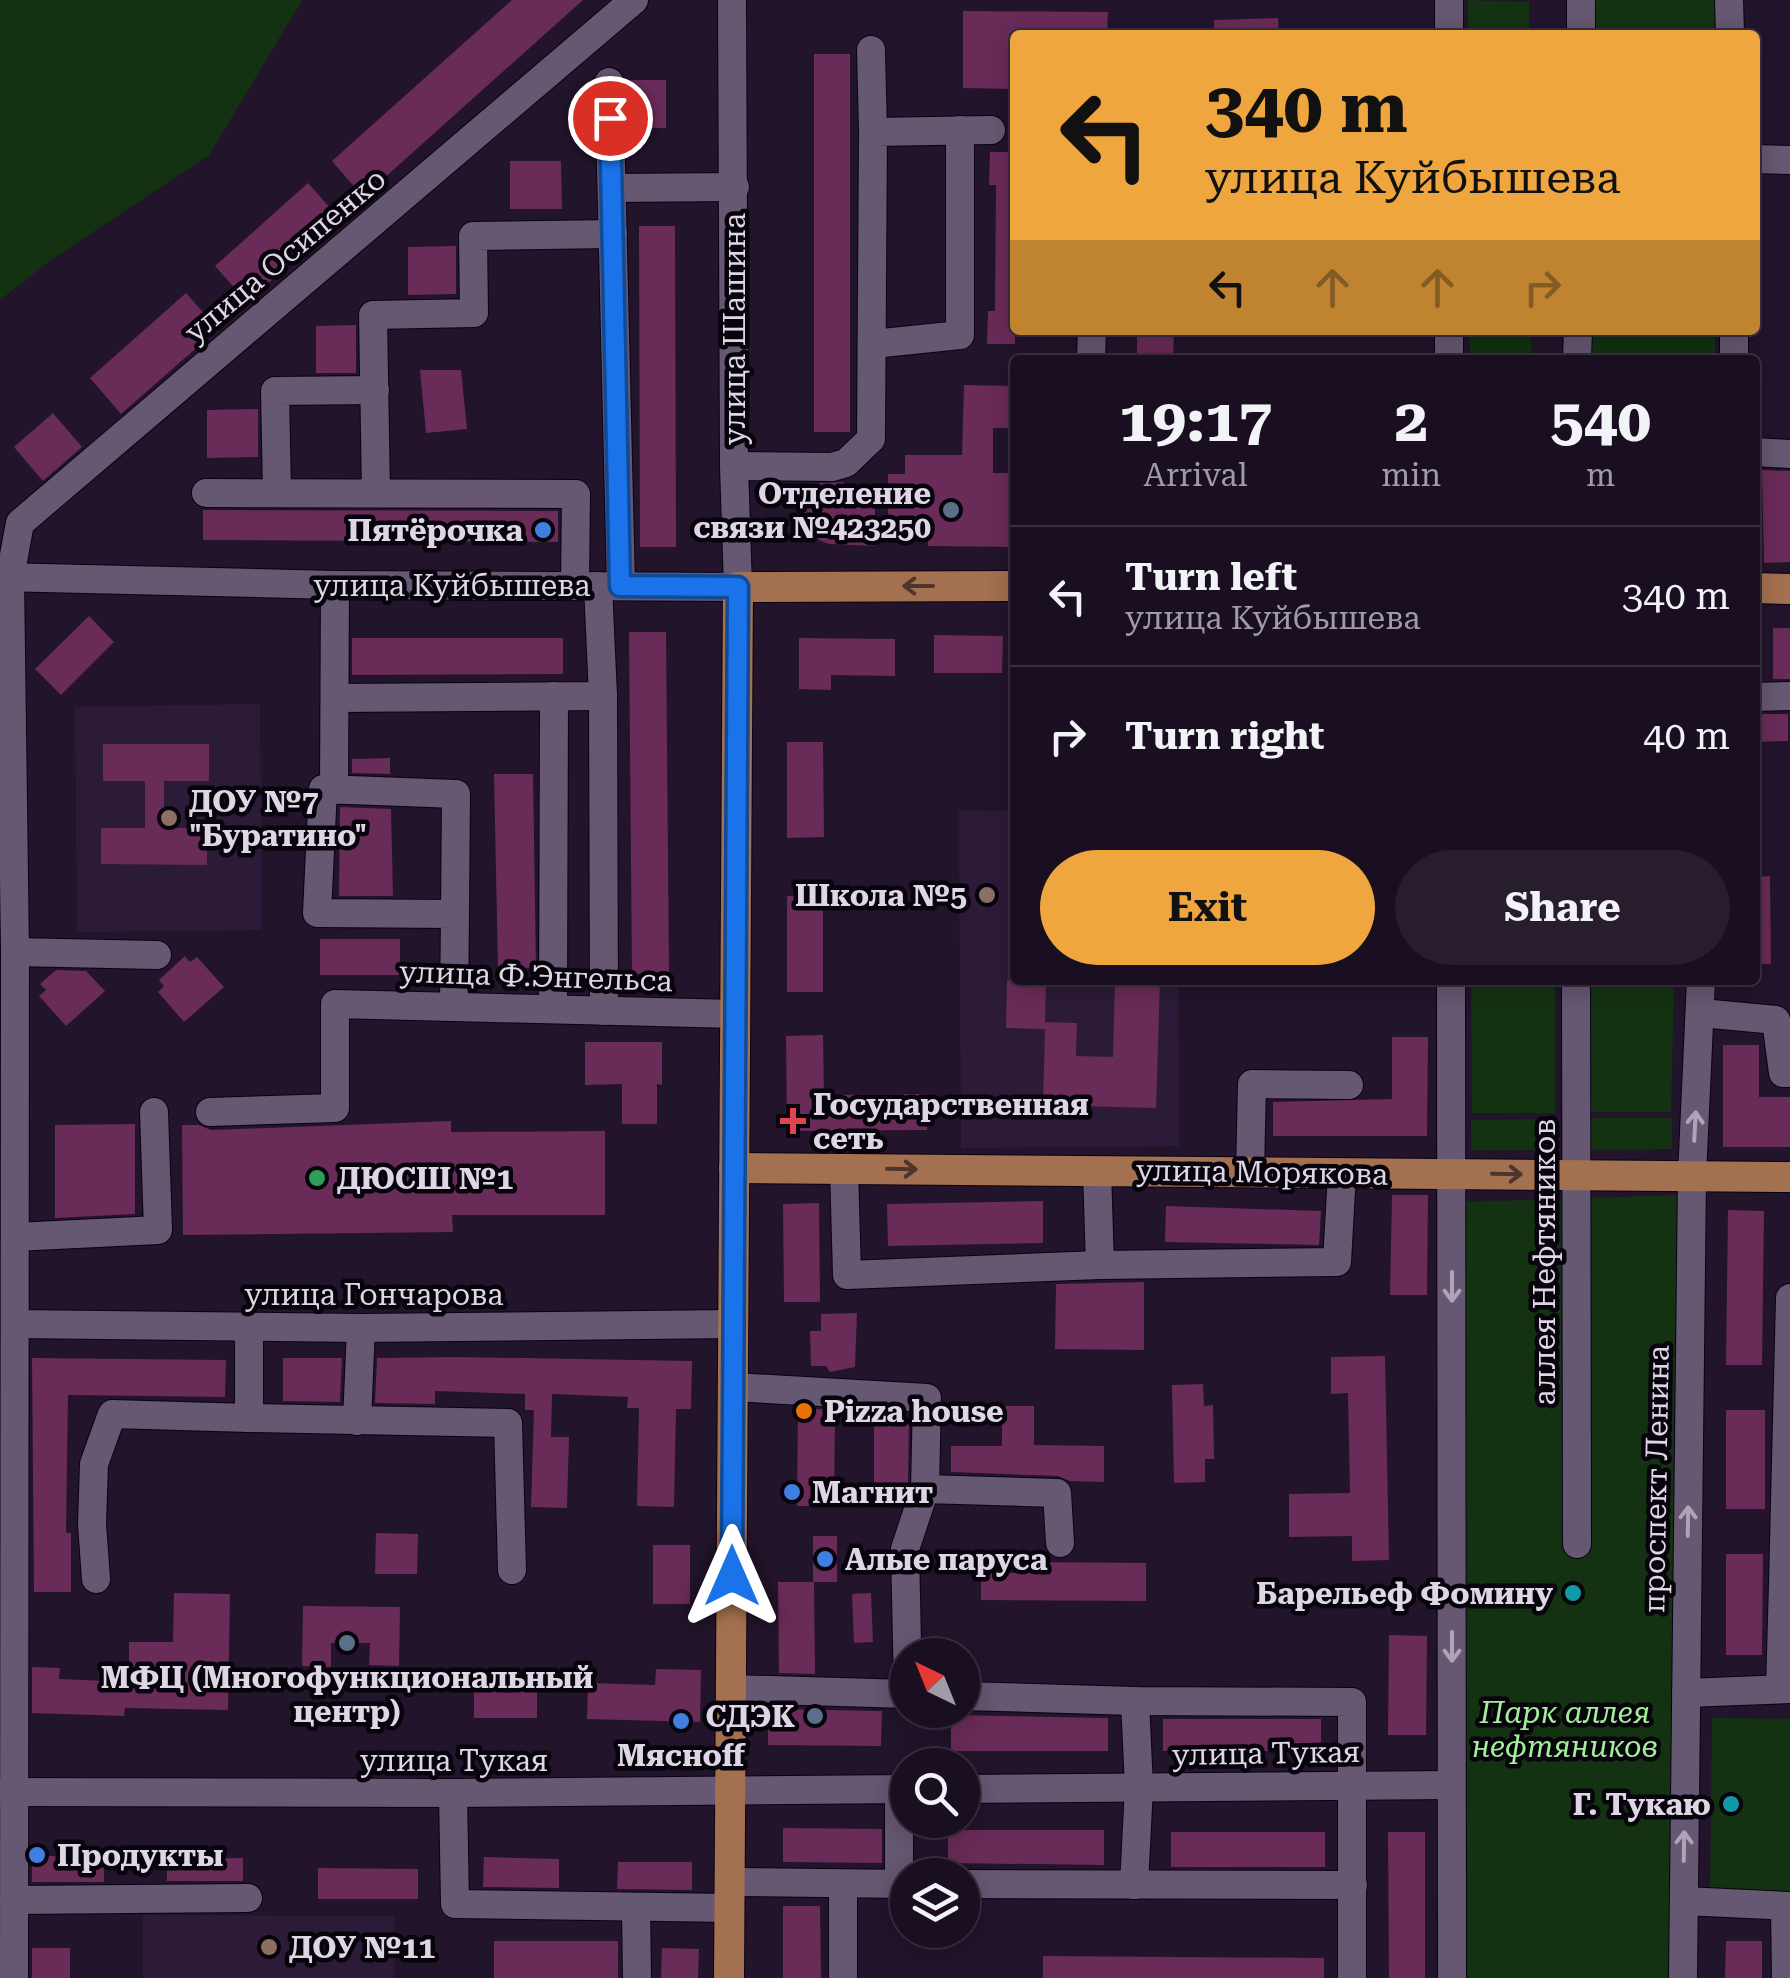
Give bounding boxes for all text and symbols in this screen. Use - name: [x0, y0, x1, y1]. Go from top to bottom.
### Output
- text: 340 m: [1205, 67, 1408, 149]
- icon: left: [1040, 70, 1170, 200]
- pin: [568, 76, 653, 161]
- icon: arrive: [583, 91, 638, 146]
- text: улица Куйбышева: [1205, 151, 1621, 204]
- street label: улица Осипенко: [177, 161, 393, 349]
- street label: улица Шашина: [717, 213, 752, 445]
- icon: left: [1200, 260, 1255, 315]
- icon: ahead: [1305, 260, 1360, 315]
- icon: ahead: [1410, 260, 1465, 315]
- icon: right: [1515, 260, 1570, 315]
- text: 19:17: [1119, 385, 1272, 456]
- text: 2: [1394, 385, 1428, 456]
- text: 540: [1550, 385, 1651, 456]
- text: Arrival: [1144, 456, 1248, 494]
- text: min: [1381, 456, 1441, 494]
- text: m: [1586, 456, 1615, 494]
- place label: Отделение связи №423250: [693, 476, 931, 545]
- marker: Отделение связи №423250: [940, 499, 962, 521]
- place label: Пятёрочка: [348, 513, 523, 548]
- marker: Пятёрочка: [532, 519, 554, 541]
- text: Turn left: [1125, 555, 1297, 599]
- street label: улица Куйбышева: [313, 568, 591, 603]
- icon: left: [1040, 569, 1095, 624]
- text: 340 m: [1622, 574, 1730, 618]
- one-way arrow: [902, 576, 934, 596]
- text: улица Куйбышева: [1125, 599, 1421, 637]
- icon: right: [1040, 709, 1095, 764]
- text: Turn right: [1125, 714, 1324, 758]
- text: 40 m: [1643, 714, 1730, 758]
- place label: ДОУ №7 "Буратино": [189, 784, 367, 853]
- marker: ДОУ №7 "Буратино": [158, 807, 180, 829]
- button: Exit: [1040, 850, 1375, 965]
- button: Share: [1395, 850, 1730, 965]
- place label: Школа №5: [795, 878, 967, 913]
- marker: Школа №5: [976, 884, 998, 906]
- street label: улица Ф.Энгельса: [399, 954, 673, 998]
- place label: Государственная сеть: [813, 1087, 1089, 1156]
- marker: Государственная сеть: [782, 1110, 804, 1132]
- one-way arrow: [1686, 1110, 1705, 1142]
- street label: аллея Нефтяников: [1527, 1118, 1562, 1406]
- street label: улица Морякова: [1136, 1152, 1388, 1192]
- one-way arrow: [885, 1159, 917, 1178]
- place label: ДЮСШ №1: [337, 1161, 513, 1196]
- one-way arrow: [1490, 1164, 1522, 1184]
- marker: ДЮСШ №1: [306, 1167, 328, 1189]
- one-way arrow: [1442, 1270, 1462, 1303]
- street label: улица Гончарова: [245, 1277, 503, 1312]
- street label: проспект Ленина: [1636, 1345, 1676, 1613]
- place label: Pizza house: [824, 1394, 1004, 1429]
- marker: Pizza house: [793, 1400, 815, 1422]
- place label: Магнит: [812, 1475, 933, 1510]
- marker: Магнит: [781, 1481, 803, 1503]
- one-way arrow: [1679, 1505, 1698, 1537]
- position arrow: [680, 1524, 784, 1628]
- place label: Алые паруса: [845, 1542, 1048, 1577]
- marker: Алые паруса: [814, 1548, 836, 1570]
- place label: Барельеф Фомину: [1256, 1576, 1553, 1611]
- marker: Барельеф Фомину: [1562, 1582, 1584, 1604]
- one-way arrow: [1442, 1630, 1462, 1663]
- marker: МФЦ (Многофункциональный центр): [336, 1632, 358, 1654]
- north arrow: [890, 1638, 980, 1728]
- map controls: [890, 1638, 980, 1948]
- place label: МФЦ (Многофункциональный центр): [101, 1660, 593, 1729]
- park label: Парк аллея нефтяников: [1472, 1695, 1658, 1764]
- place label: СДЭК: [705, 1699, 795, 1734]
- marker: СДЭК: [804, 1705, 826, 1727]
- marker: Мясноff: [670, 1710, 692, 1732]
- street label: улица Тукая: [1172, 1734, 1360, 1772]
- place label: Мясноff: [617, 1738, 746, 1773]
- street label: улица Тукая: [360, 1743, 548, 1778]
- button: search: [890, 1748, 980, 1838]
- place label: Г. Тукаю: [1573, 1787, 1711, 1822]
- marker: Г. Тукаю: [1720, 1793, 1742, 1815]
- one-way arrow: [1674, 1830, 1693, 1862]
- place label: Продукты: [57, 1838, 223, 1873]
- marker: Продукты: [26, 1844, 48, 1866]
- button: layers: [890, 1858, 980, 1948]
- place label: ДОУ №11: [289, 1930, 435, 1965]
- marker: ДОУ №11: [258, 1936, 280, 1958]

